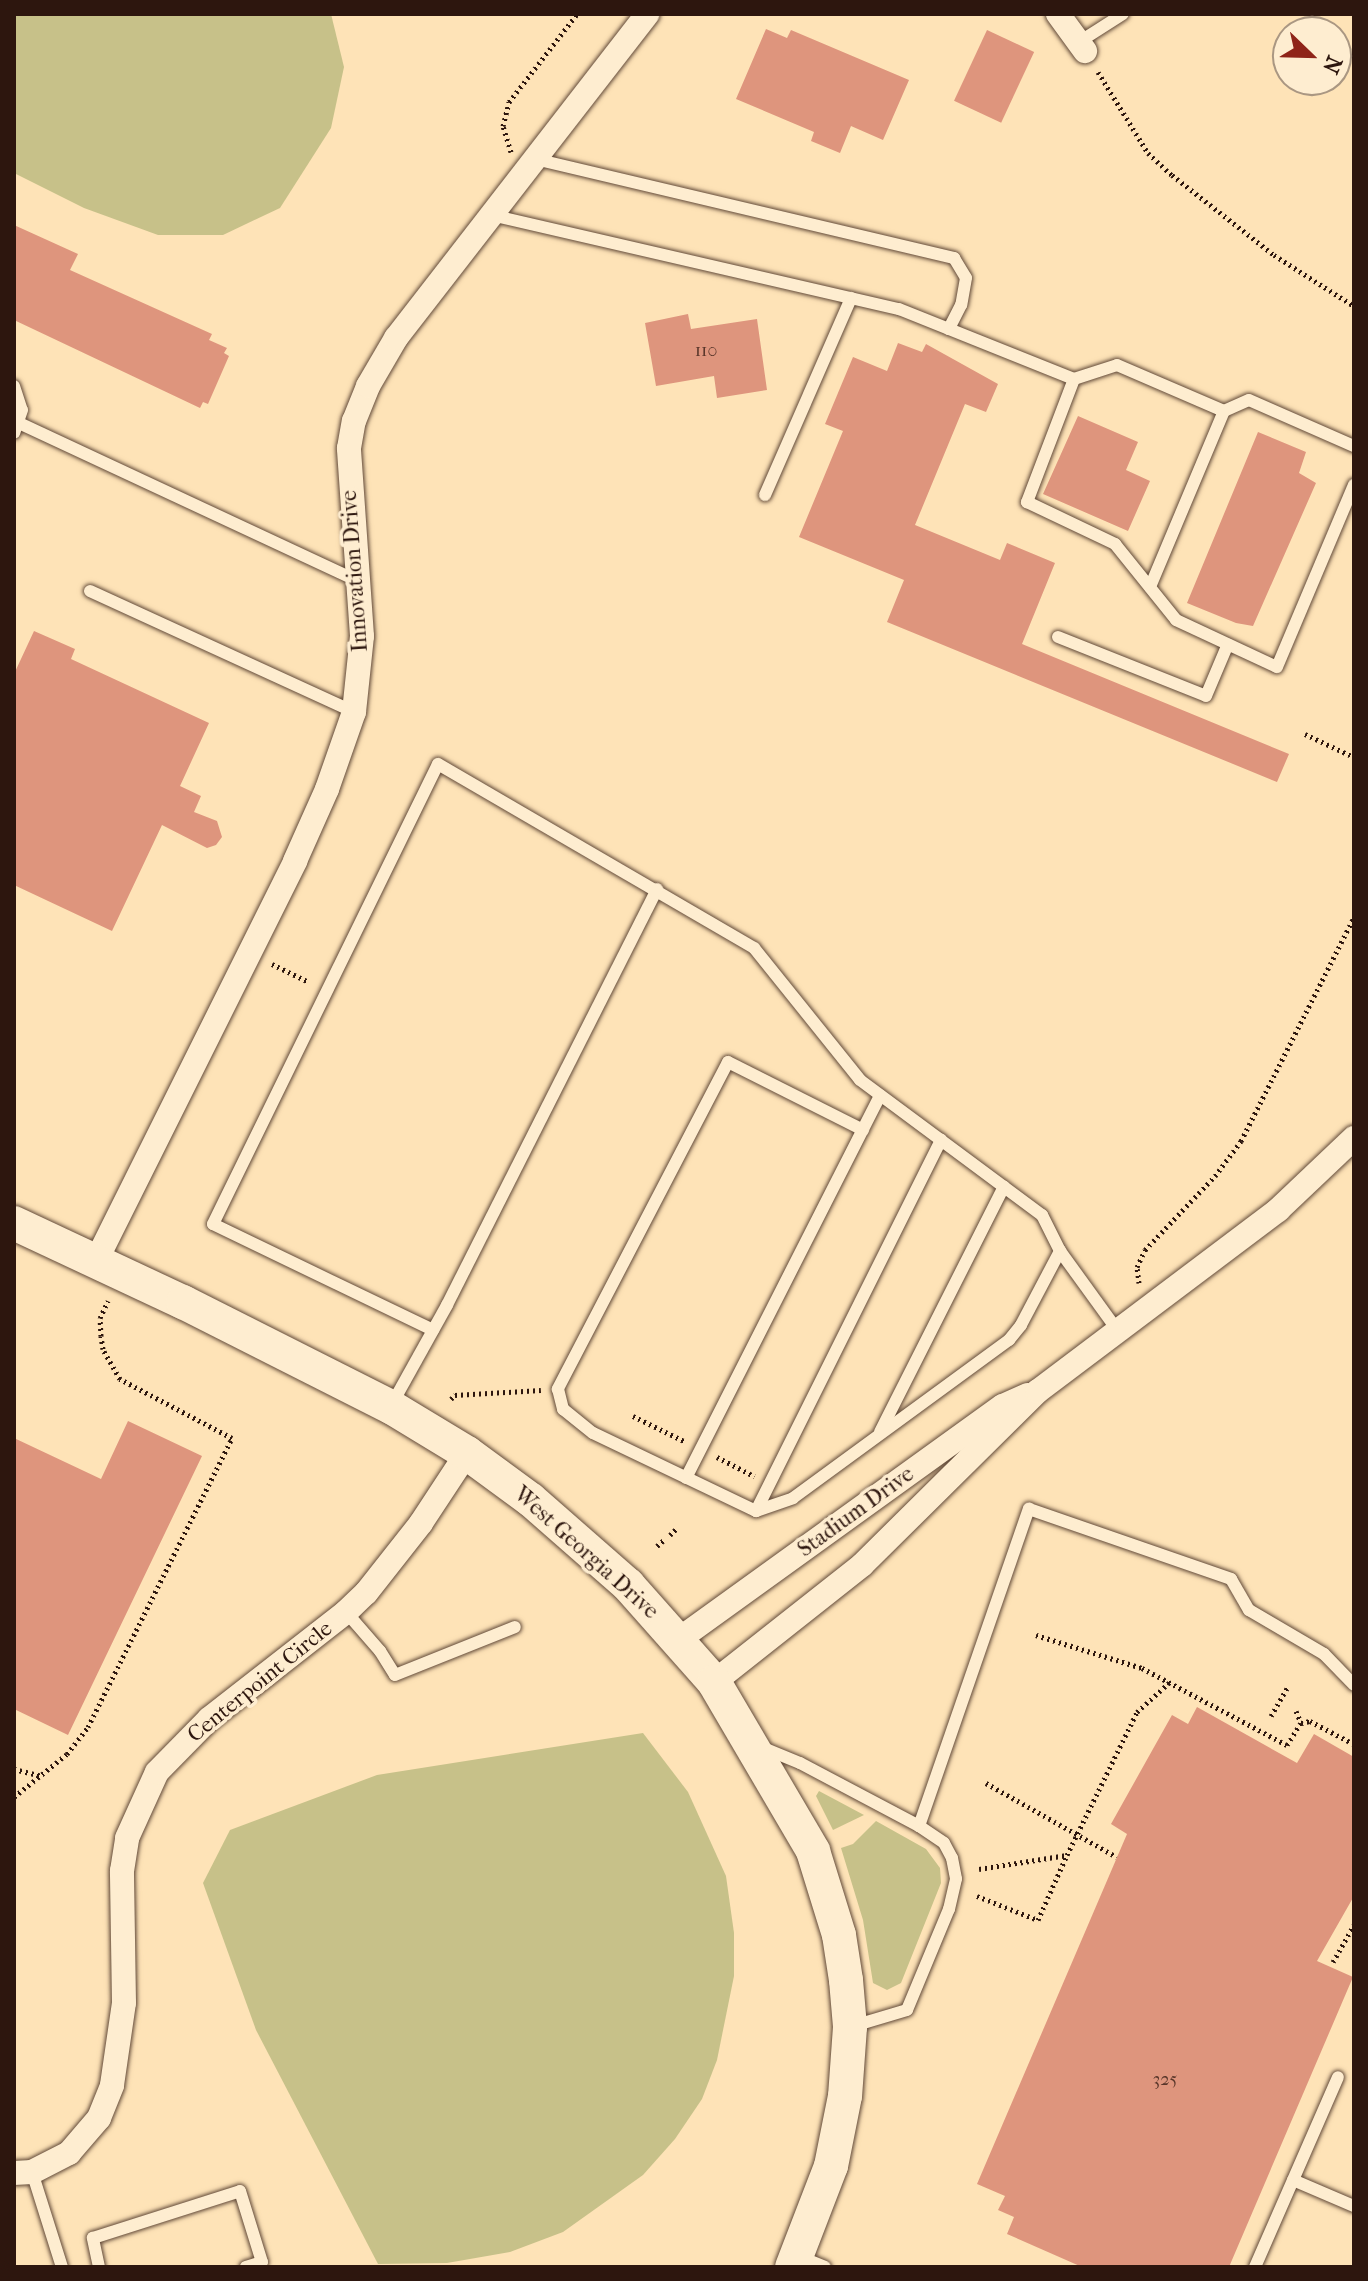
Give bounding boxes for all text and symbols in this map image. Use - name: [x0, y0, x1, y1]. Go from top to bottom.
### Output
- north arrow: [1272, 16, 1352, 96]
- text: N: [1317, 52, 1347, 77]
- house number: 110: [695, 340, 717, 362]
- street label: Innovation Drive: [336, 489, 374, 653]
- street label: Stadium Drive: [793, 1461, 919, 1563]
- street label: West Georgia Drive: [508, 1481, 664, 1625]
- street label: Centerpoint Circle: [182, 1616, 338, 1748]
- house number: 325: [1153, 2069, 1177, 2091]

